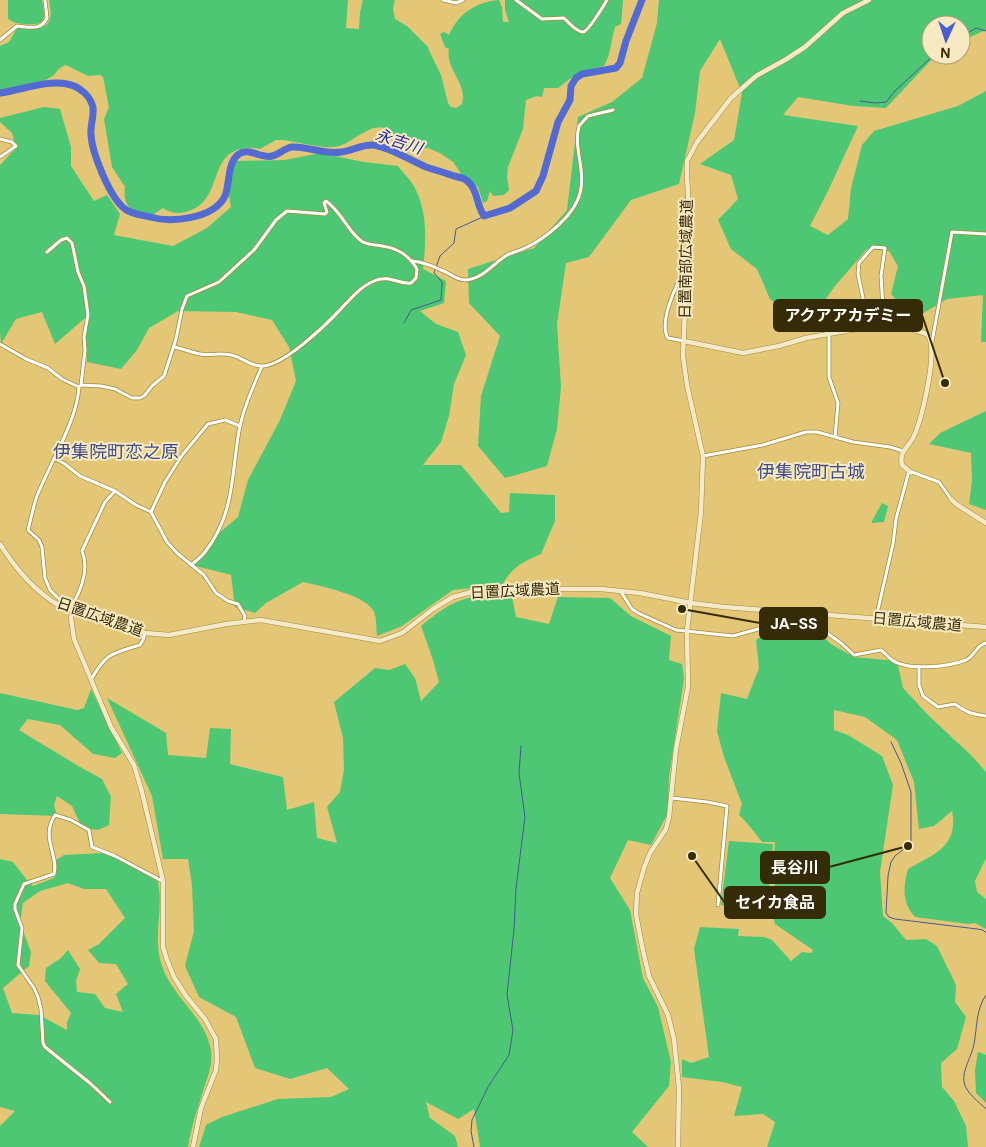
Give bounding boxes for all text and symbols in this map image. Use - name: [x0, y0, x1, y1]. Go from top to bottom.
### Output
- north arrow: [921, 15, 971, 65]
- text: N: [940, 44, 951, 62]
- water label: 永吉川: [373, 124, 427, 159]
- street label: 日置南部広域農道: [675, 199, 697, 319]
- callout: アクアアカデミー: [774, 300, 922, 331]
- text: アクアアカデミー: [784, 305, 912, 326]
- district label: 伊集院町恋之原: [53, 440, 179, 464]
- district label: 伊集院町古城: [757, 460, 865, 484]
- street label: 日置広域農道: [470, 579, 560, 603]
- street label: 日置広域農道: [54, 593, 146, 641]
- callout: JA-SS: [760, 608, 827, 639]
- street label: 日置広域農道: [871, 608, 963, 636]
- text: JA-SS: [770, 613, 818, 634]
- callout: 長谷川: [761, 852, 829, 883]
- text: 長谷川: [771, 857, 819, 878]
- callout: セイカ食品: [725, 887, 825, 918]
- text: セイカ食品: [735, 892, 815, 913]

